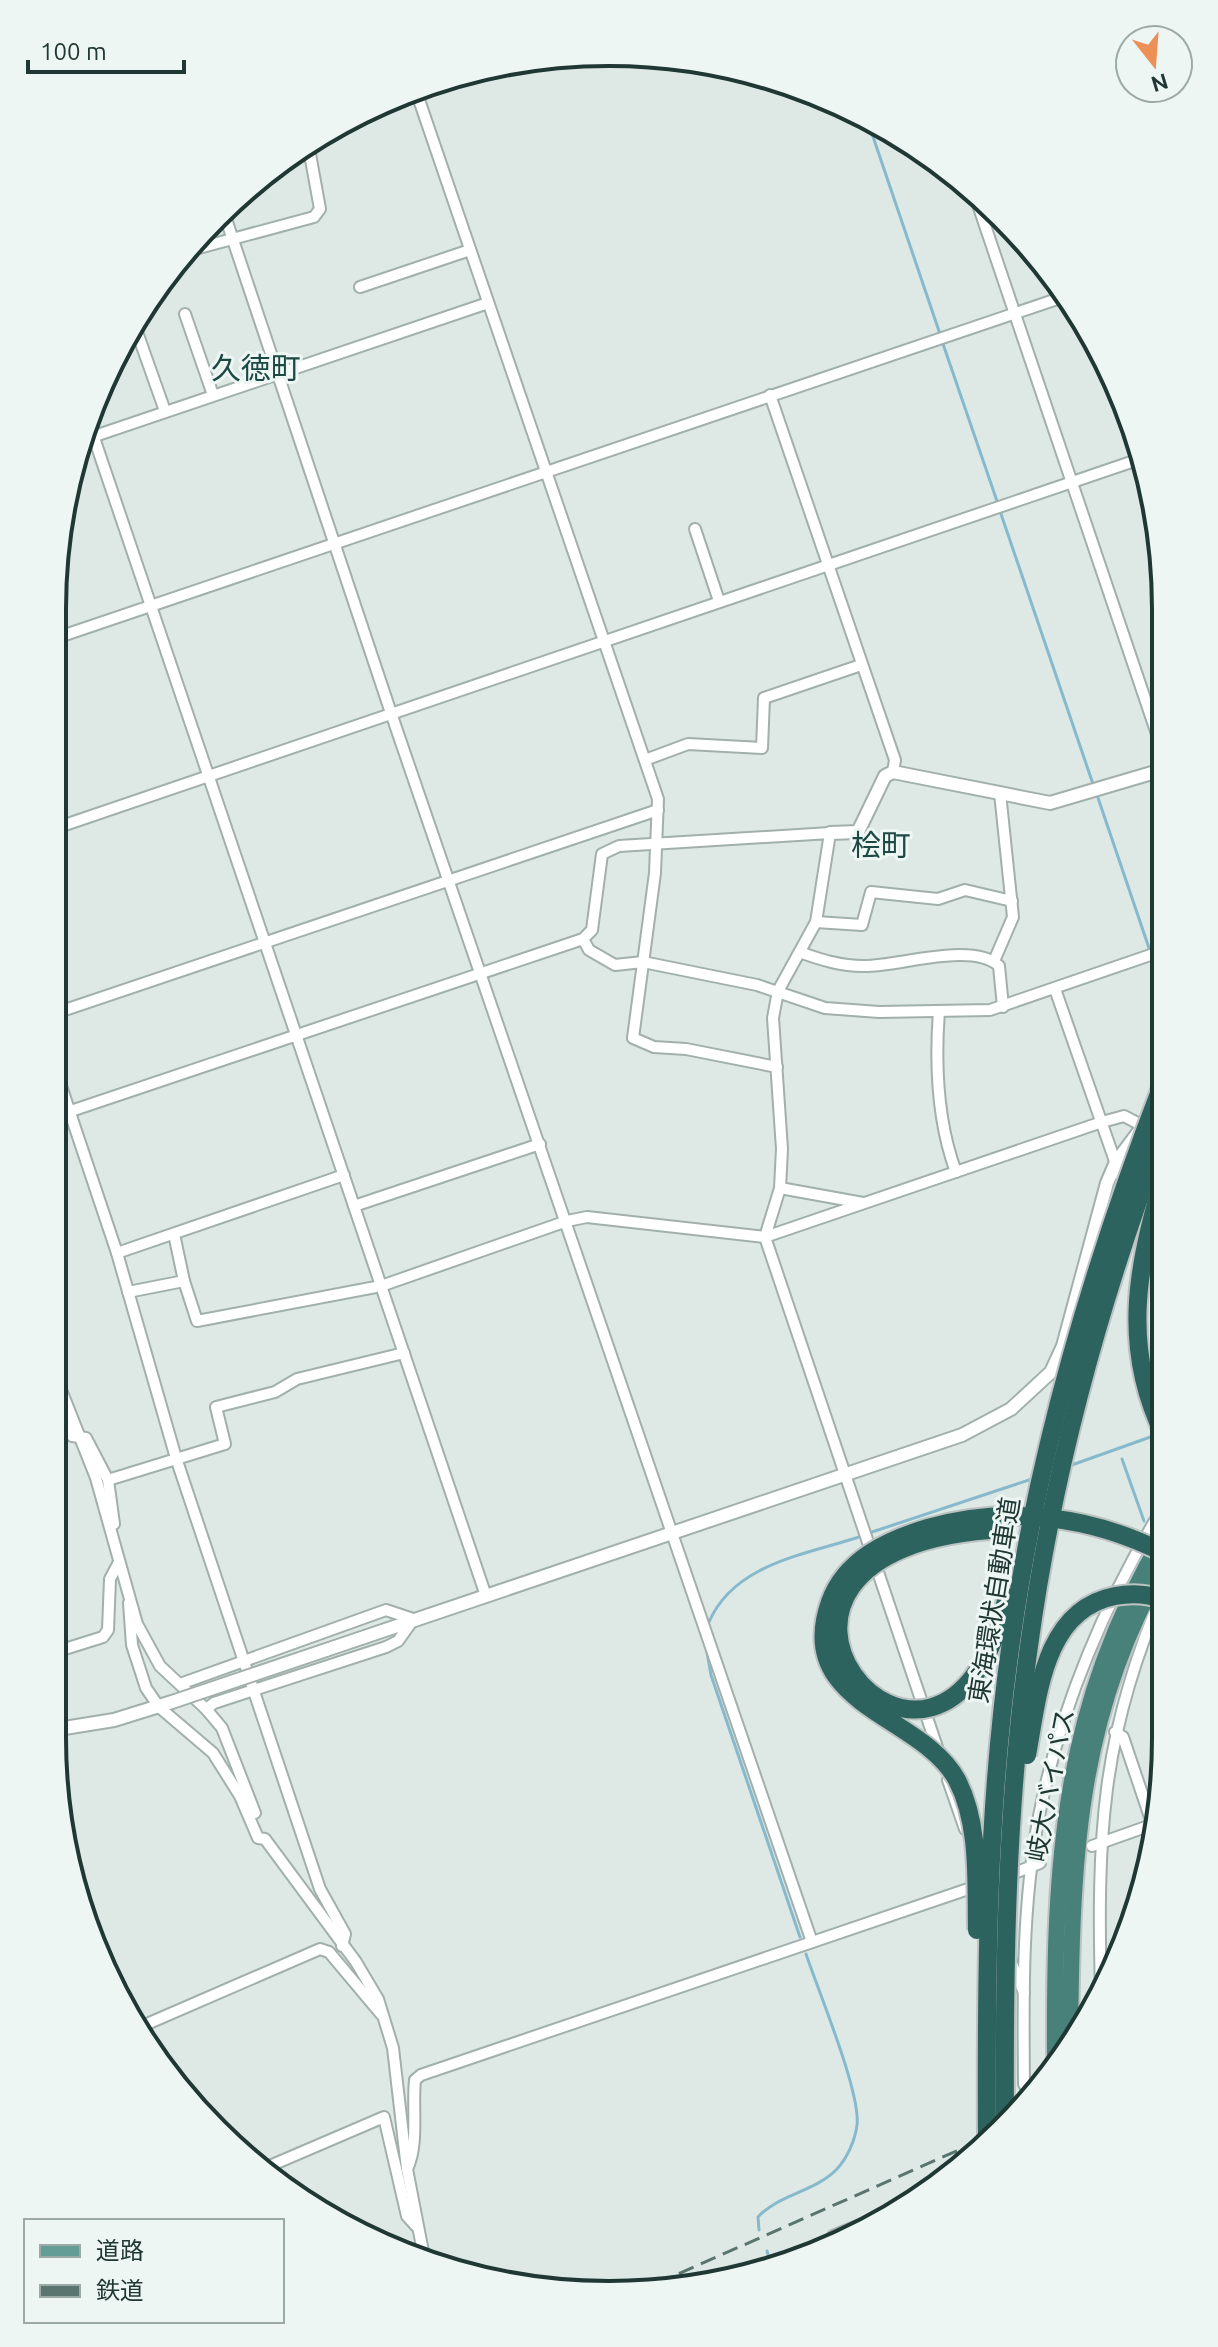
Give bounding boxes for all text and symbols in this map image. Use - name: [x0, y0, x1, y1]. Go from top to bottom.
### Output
- scale bar: [28, 24, 184, 74]
- north arrow: [1114, 24, 1194, 104]
- text: 100 m: [40, 38, 107, 65]
- text: N: [1148, 69, 1172, 98]
- district label: 久徳町: [211, 351, 301, 385]
- district label: 桧町: [851, 828, 911, 862]
- street label: 東海環状自動車道: [963, 1495, 1025, 1705]
- street label: 岐大バイパス: [1021, 1706, 1079, 1864]
- legend: [24, 2219, 284, 2323]
- text: 道路: [96, 2237, 144, 2264]
- text: 鉄道: [96, 2277, 144, 2304]

